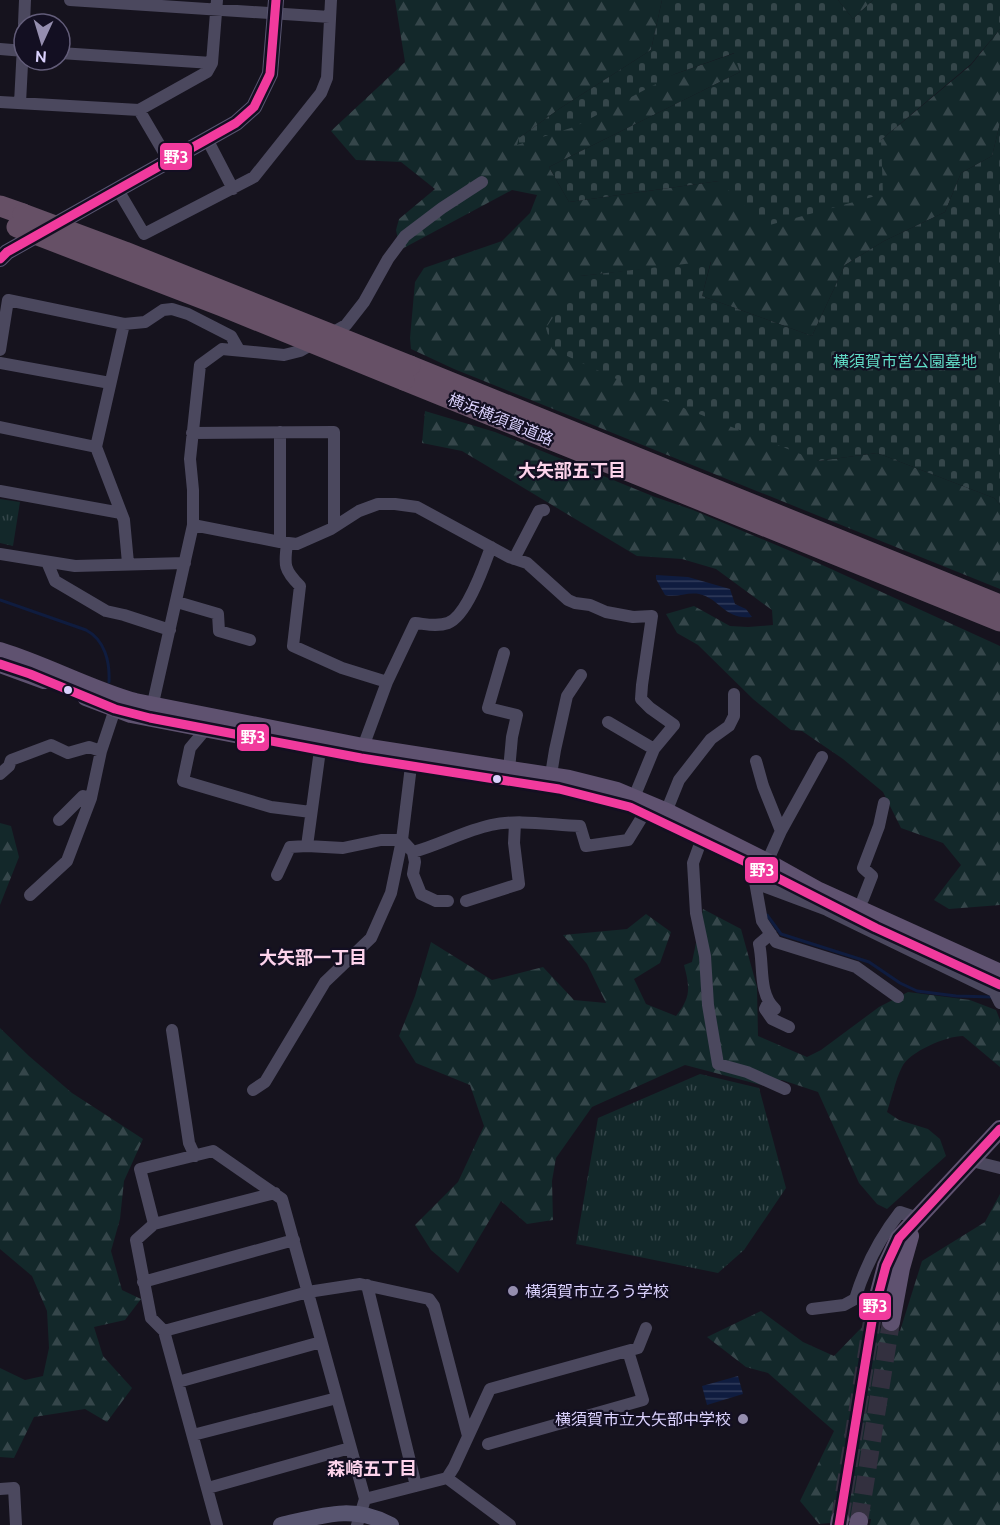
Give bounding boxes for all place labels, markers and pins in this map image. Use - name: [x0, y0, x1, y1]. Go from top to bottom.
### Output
- unlabelled marker: [62, 684, 74, 696]
- unlabelled marker: [491, 773, 503, 785]
- place label: 横須賀市立ろう学校: [525, 1282, 669, 1300]
- marker: 横須賀市立ろう学校: [506, 1284, 520, 1298]
- place label: 横須賀市立大矢部中学校: [555, 1410, 731, 1428]
- marker: 横須賀市立大矢部中学校: [736, 1412, 750, 1426]

